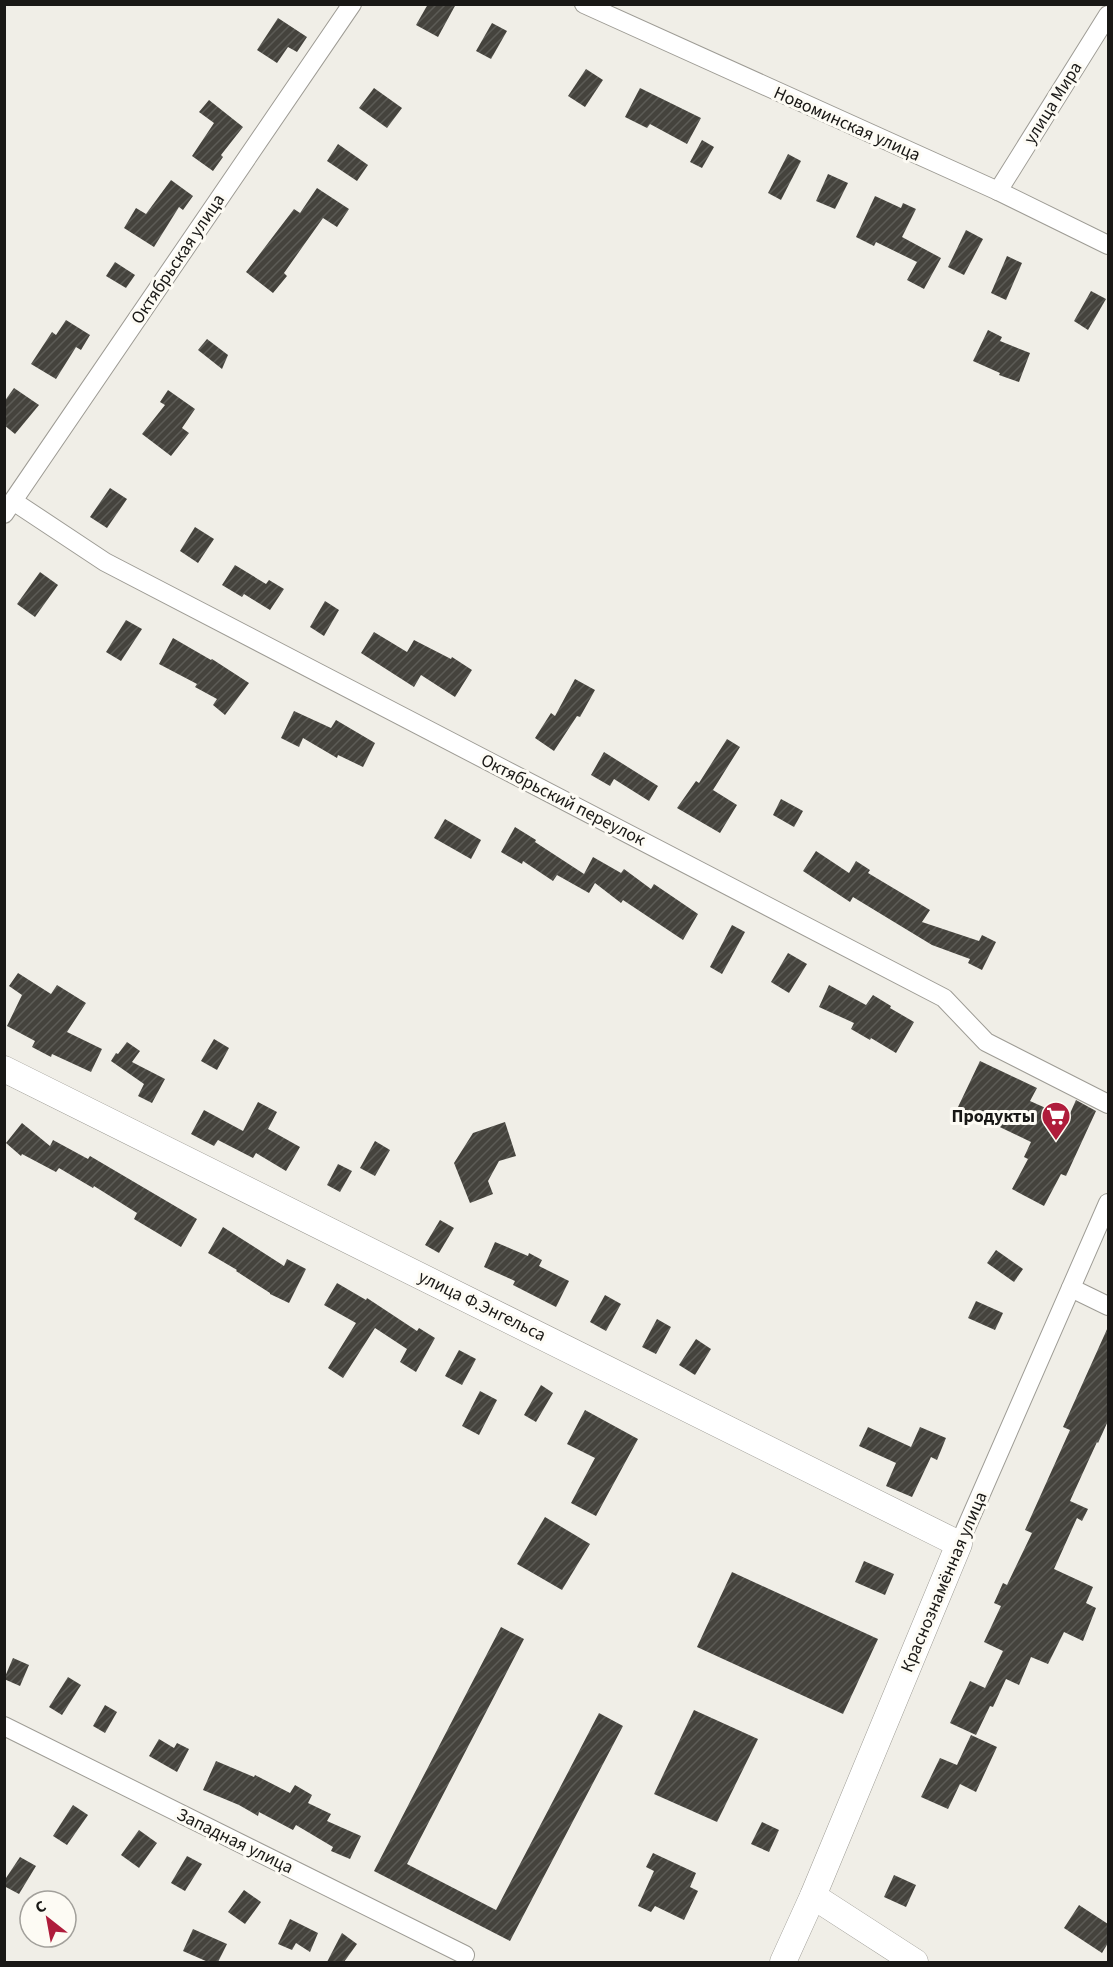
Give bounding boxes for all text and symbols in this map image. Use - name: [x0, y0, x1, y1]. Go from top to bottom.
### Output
- street label: улица Мира: [1018, 57, 1088, 149]
- street label: Новоминская улица: [770, 80, 924, 168]
- street label: Октябрьская улица: [125, 189, 231, 329]
- street label: Октябрьский переулок: [476, 748, 650, 852]
- supermarket icon: Продукты: [1040, 1100, 1072, 1142]
- place label: Продукты: [951, 1104, 1035, 1129]
- street label: улица Ф.Энгельса: [414, 1264, 550, 1348]
- street label: Краснознамённая улица: [895, 1488, 993, 1676]
- street label: Западная улица: [173, 1802, 297, 1880]
- north arrow: [18, 1889, 78, 1949]
- text: С: [31, 1895, 50, 1919]

